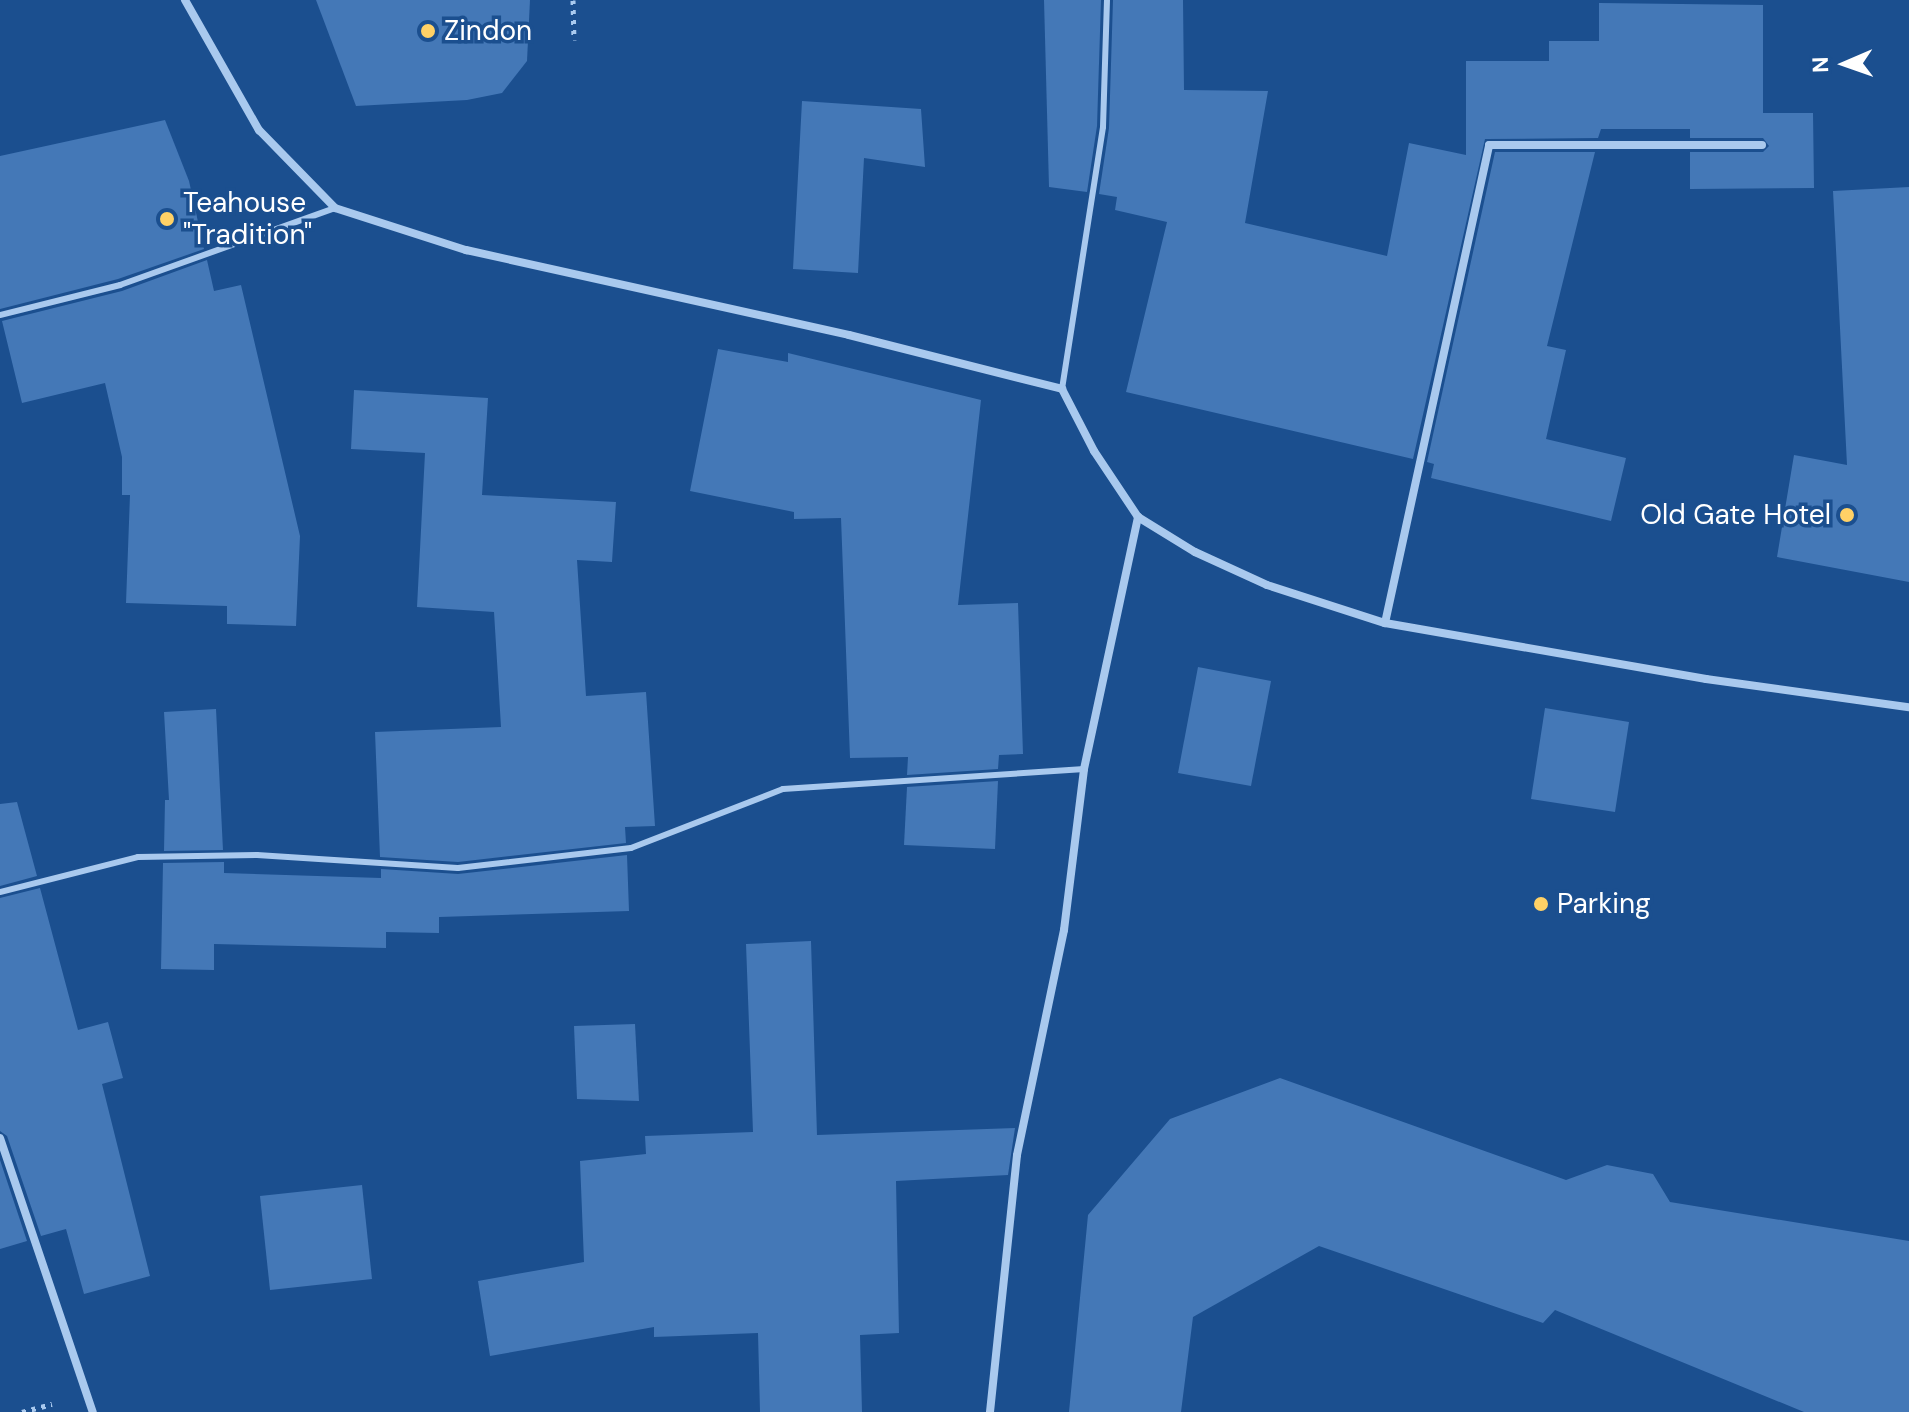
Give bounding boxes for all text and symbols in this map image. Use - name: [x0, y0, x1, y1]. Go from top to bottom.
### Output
- place label: Zindon: [444, 14, 532, 48]
- marker: Zindon: [419, 22, 437, 40]
- north arrow: [1805, 24, 1885, 104]
- text: N: [1806, 56, 1835, 73]
- place label: Teahouse "Tradition": [183, 186, 312, 252]
- marker: Teahouse "Tradition": [158, 210, 176, 228]
- place label: Old Gate Hotel: [1640, 498, 1831, 532]
- marker: Old Gate Hotel: [1838, 506, 1856, 524]
- place label: Parking: [1557, 887, 1651, 921]
- marker: Parking: [1532, 895, 1550, 913]

